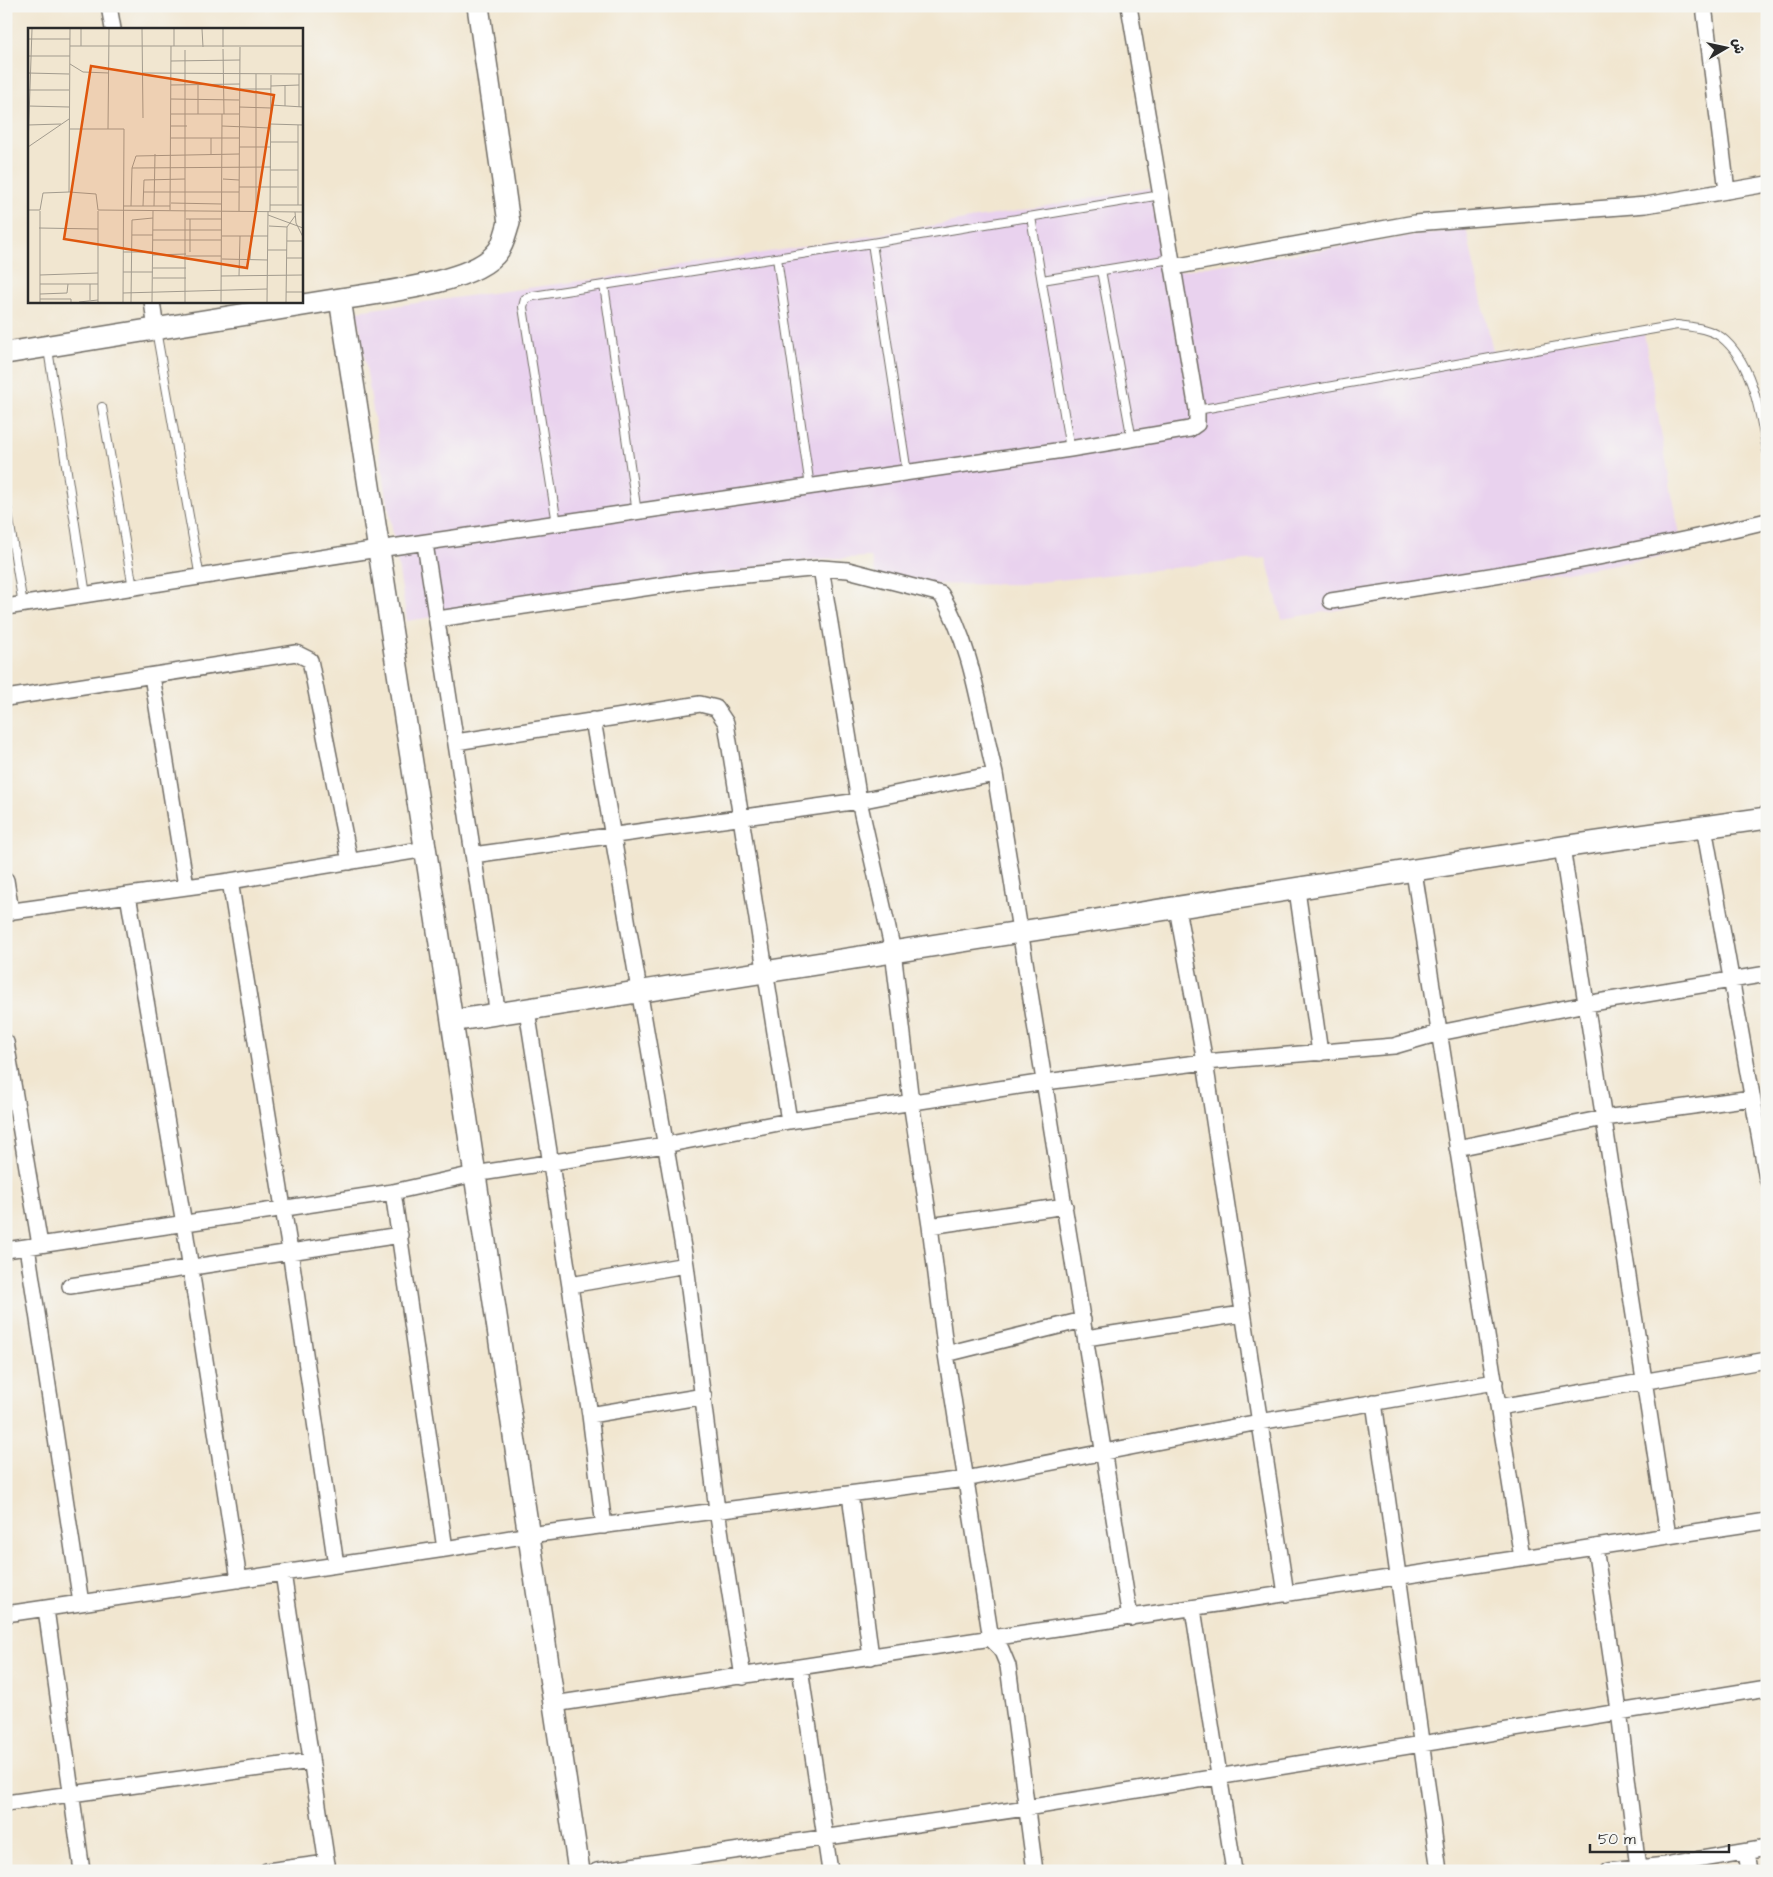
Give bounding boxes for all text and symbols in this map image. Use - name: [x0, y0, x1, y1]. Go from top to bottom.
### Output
- north arrow: [1700, 22, 1750, 72]
- inset map: [28, 28, 302, 302]
- text: ش: [1727, 37, 1749, 55]
- scale bar: [1590, 1822, 1729, 1854]
- text: 50 m: [1598, 1829, 1636, 1850]

